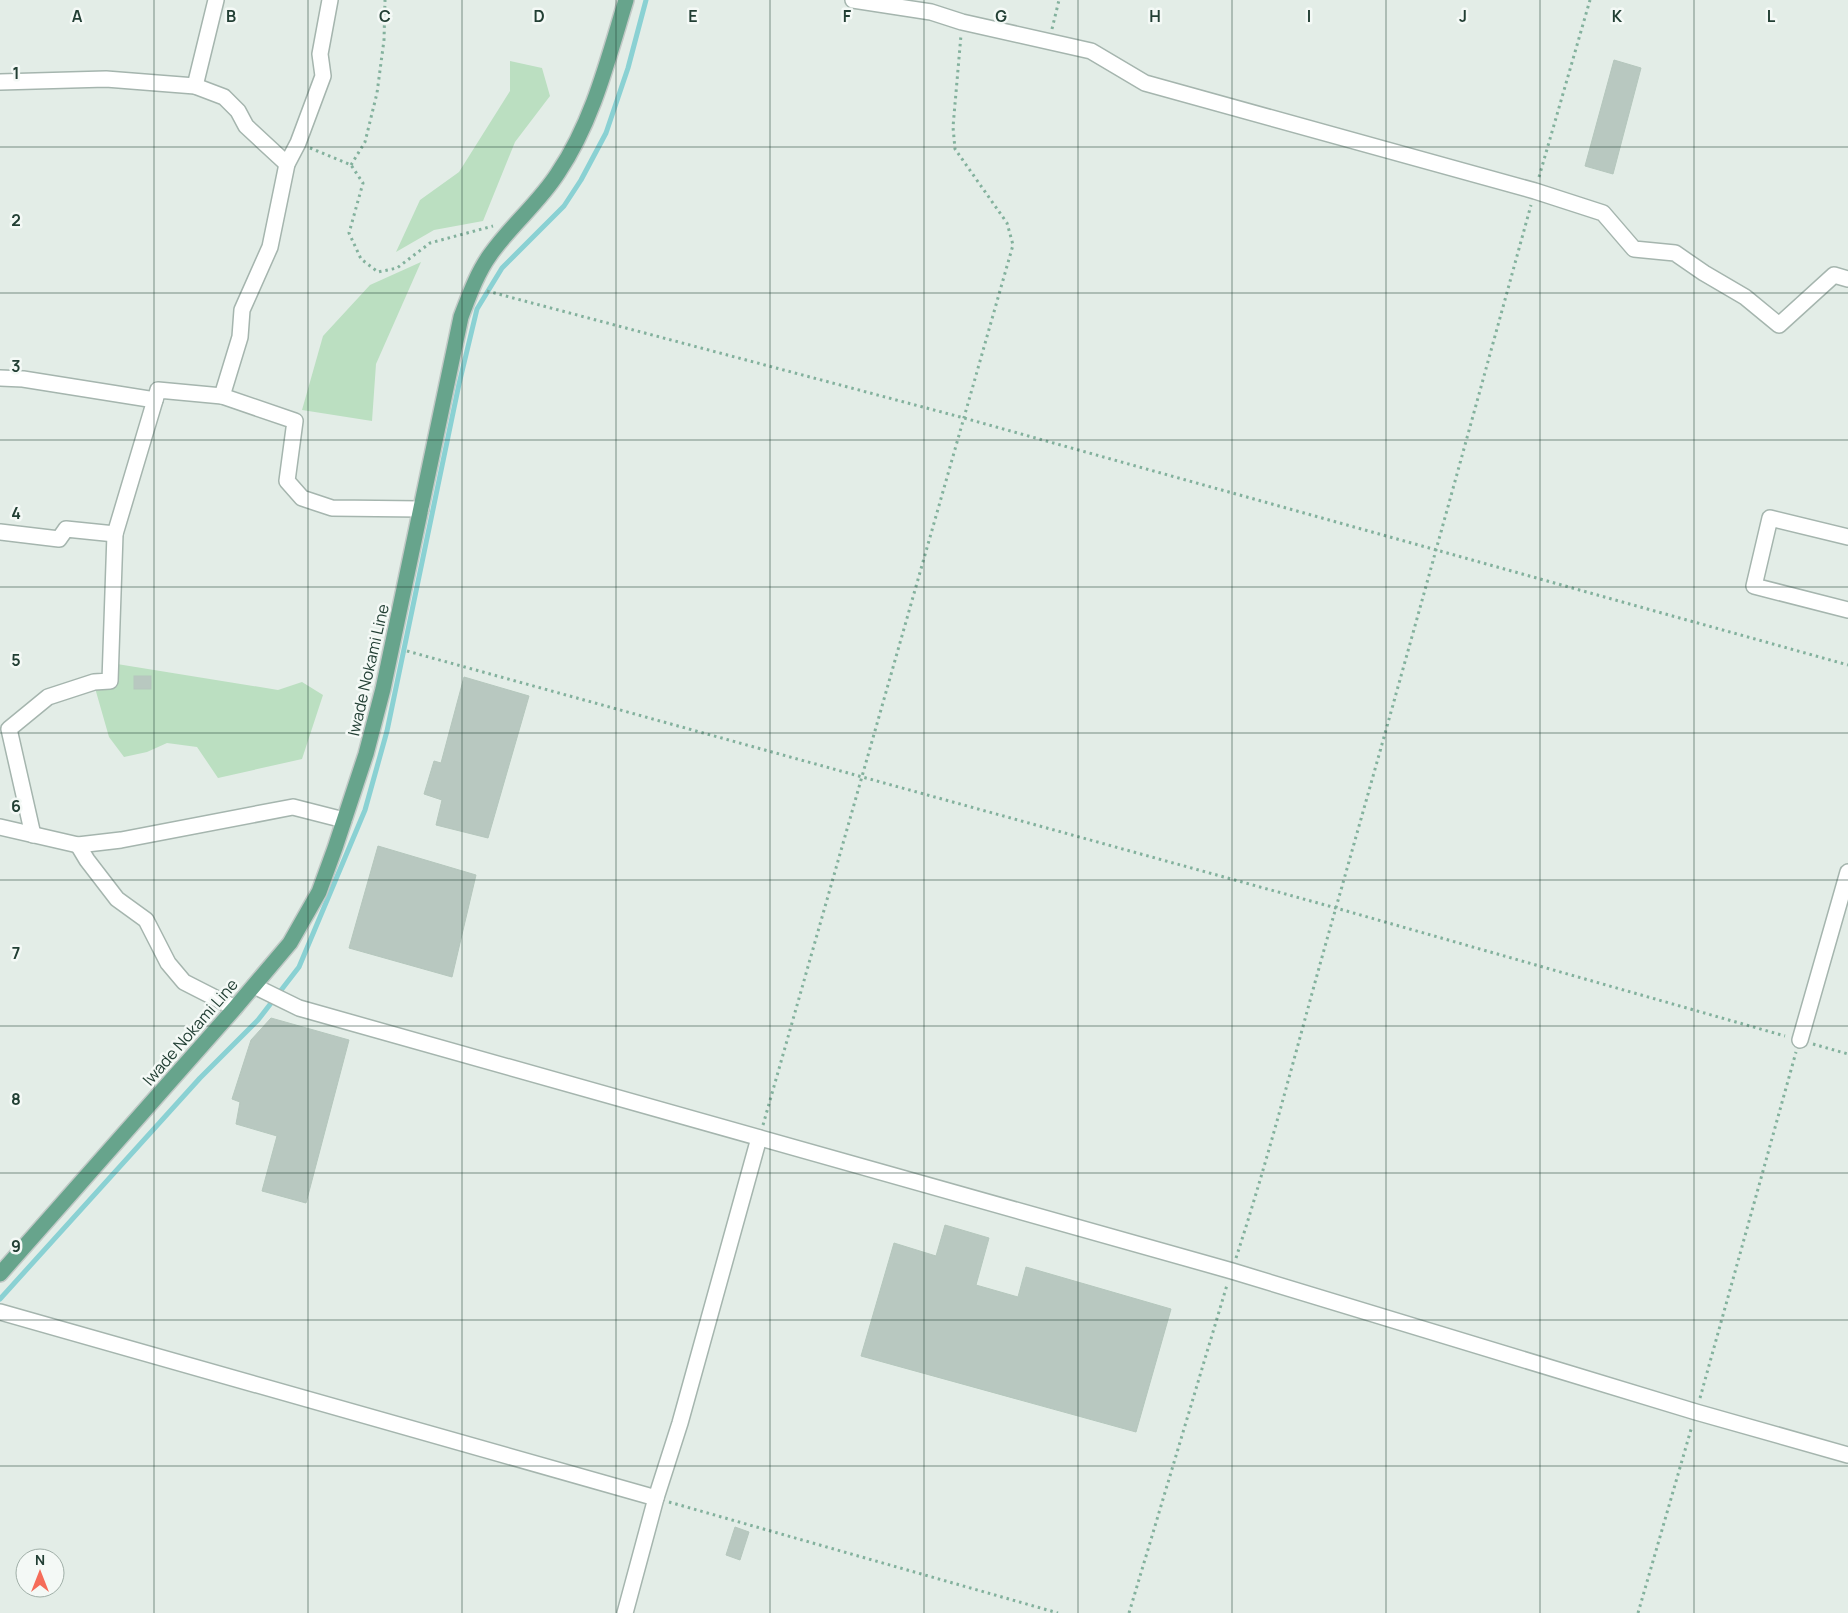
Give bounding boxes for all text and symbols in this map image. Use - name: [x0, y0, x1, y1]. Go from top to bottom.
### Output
- text: A: [72, 5, 83, 27]
- text: B: [226, 5, 236, 27]
- text: C: [379, 5, 391, 27]
- text: D: [533, 5, 545, 27]
- text: E: [688, 5, 698, 27]
- text: F: [843, 5, 852, 27]
- text: G: [995, 5, 1007, 27]
- text: H: [1149, 5, 1161, 27]
- text: I: [1307, 5, 1311, 27]
- text: J: [1459, 5, 1467, 27]
- text: K: [1612, 5, 1623, 27]
- text: L: [1767, 5, 1776, 27]
- text: 1: [12, 62, 20, 84]
- text: 2: [11, 209, 21, 231]
- text: 3: [11, 355, 21, 377]
- text: 4: [11, 502, 21, 524]
- street label: Iwade Nokami Line: [342, 602, 394, 738]
- text: 5: [11, 649, 21, 671]
- text: 6: [11, 795, 21, 817]
- text: 7: [12, 942, 20, 964]
- street label: Iwade Nokami Line: [137, 974, 243, 1090]
- text: 8: [11, 1088, 21, 1110]
- text: 9: [11, 1235, 21, 1257]
- north arrow: [15, 1548, 65, 1598]
- text: N: [35, 1550, 45, 1569]

